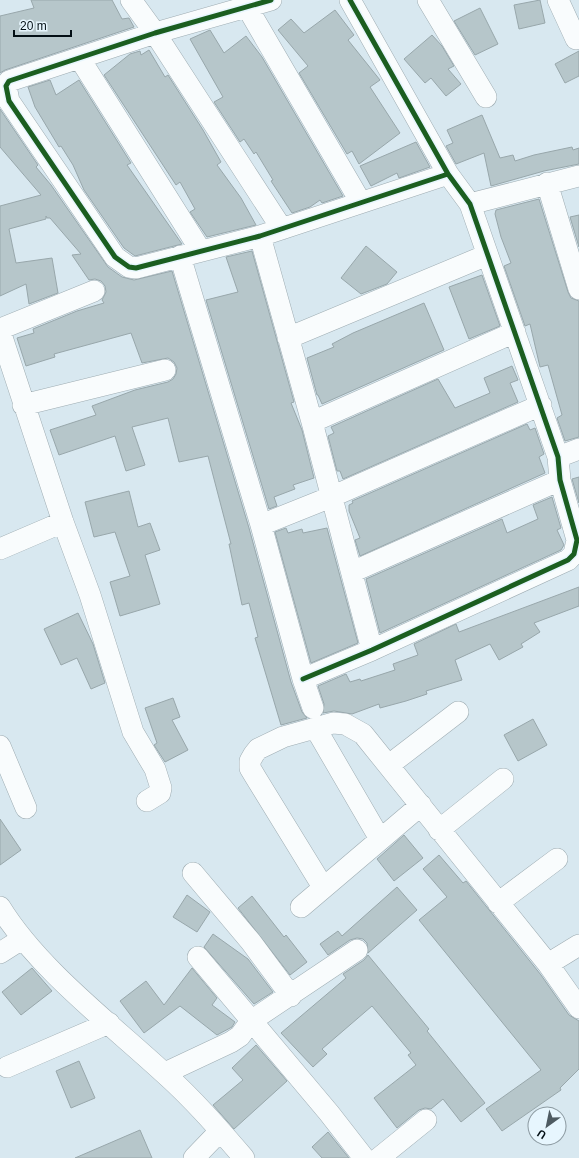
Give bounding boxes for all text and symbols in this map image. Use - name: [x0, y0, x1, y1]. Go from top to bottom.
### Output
- scale bar: [14, 12, 71, 38]
- text: 20 m: [20, 19, 47, 33]
- north arrow: [527, 1106, 567, 1146]
- text: U: [535, 1127, 548, 1142]

